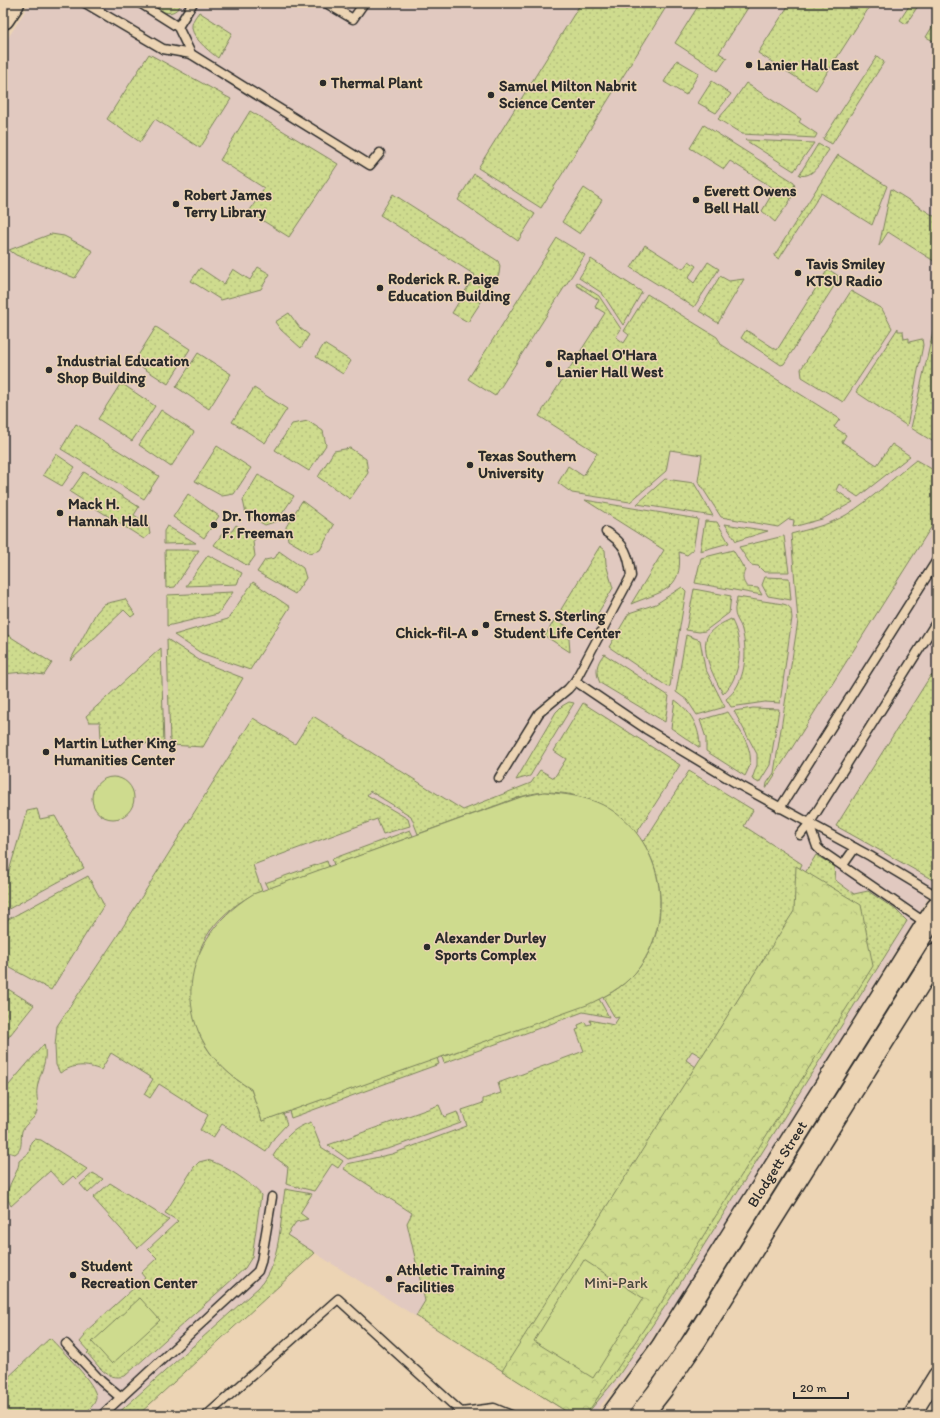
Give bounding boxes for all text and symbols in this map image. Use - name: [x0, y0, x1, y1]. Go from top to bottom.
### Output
- place label: Lanier Hall East: [757, 56, 859, 74]
- marker: Lanier Hall East: [744, 60, 754, 70]
- place label: Thermal Plant: [330, 74, 423, 92]
- place label: Samuel Milton Nabrit Science Center: [499, 77, 637, 112]
- marker: Thermal Plant: [318, 78, 328, 88]
- marker: Samuel Milton Nabrit Science Center: [486, 90, 496, 100]
- place label: Everett Owens Bell Hall: [704, 182, 797, 217]
- place label: Robert James Terry Library: [183, 186, 272, 222]
- marker: Everett Owens Bell Hall: [691, 195, 701, 205]
- marker: Robert James Terry Library: [171, 199, 181, 209]
- place label: Tavis Smiley KTSU Radio: [805, 255, 886, 290]
- marker: Tavis Smiley KTSU Radio: [793, 268, 803, 278]
- place label: Roderick R. Paige Education Building: [388, 270, 510, 306]
- marker: Roderick R. Paige Education Building: [375, 283, 385, 293]
- place label: Raphael O'Hara Lanier Hall West: [557, 346, 664, 381]
- place label: Industrial Education Shop Building: [57, 352, 190, 388]
- marker: Raphael O'Hara Lanier Hall West: [544, 359, 554, 369]
- marker: Industrial Education Shop Building: [44, 365, 54, 375]
- place label: Texas Southern University: [477, 447, 577, 483]
- marker: Texas Southern University: [465, 460, 475, 470]
- place label: Mack H. Hannah Hall: [68, 495, 149, 530]
- place label: Dr. Thomas F. Freeman: [222, 507, 296, 542]
- marker: Mack H. Hannah Hall: [55, 508, 65, 518]
- marker: Dr. Thomas F. Freeman: [209, 520, 219, 530]
- place label: Ernest S. Sterling Student Life Center: [494, 607, 621, 642]
- marker: Ernest S. Sterling Student Life Center: [481, 620, 491, 630]
- place label: Chick-fil-A: [395, 624, 467, 642]
- marker: Chick-fil-A: [470, 628, 480, 638]
- place label: Martin Luther King Humanities Center: [54, 734, 176, 769]
- marker: Martin Luther King Humanities Center: [41, 747, 51, 757]
- place label: Alexander Durley Sports Complex: [434, 929, 547, 965]
- marker: Alexander Durley Sports Complex: [422, 942, 432, 952]
- street label: Blodgett Street: [743, 1117, 811, 1211]
- place label: Student Recreation Center: [81, 1257, 198, 1292]
- place label: Athletic Training Facilities: [396, 1261, 505, 1296]
- marker: Student Recreation Center: [68, 1270, 78, 1280]
- marker: Athletic Training Facilities: [384, 1274, 394, 1284]
- park label: Mini-Park: [584, 1274, 648, 1292]
- scale bar: [794, 1374, 848, 1400]
- text: 20 m: [800, 1381, 827, 1395]

